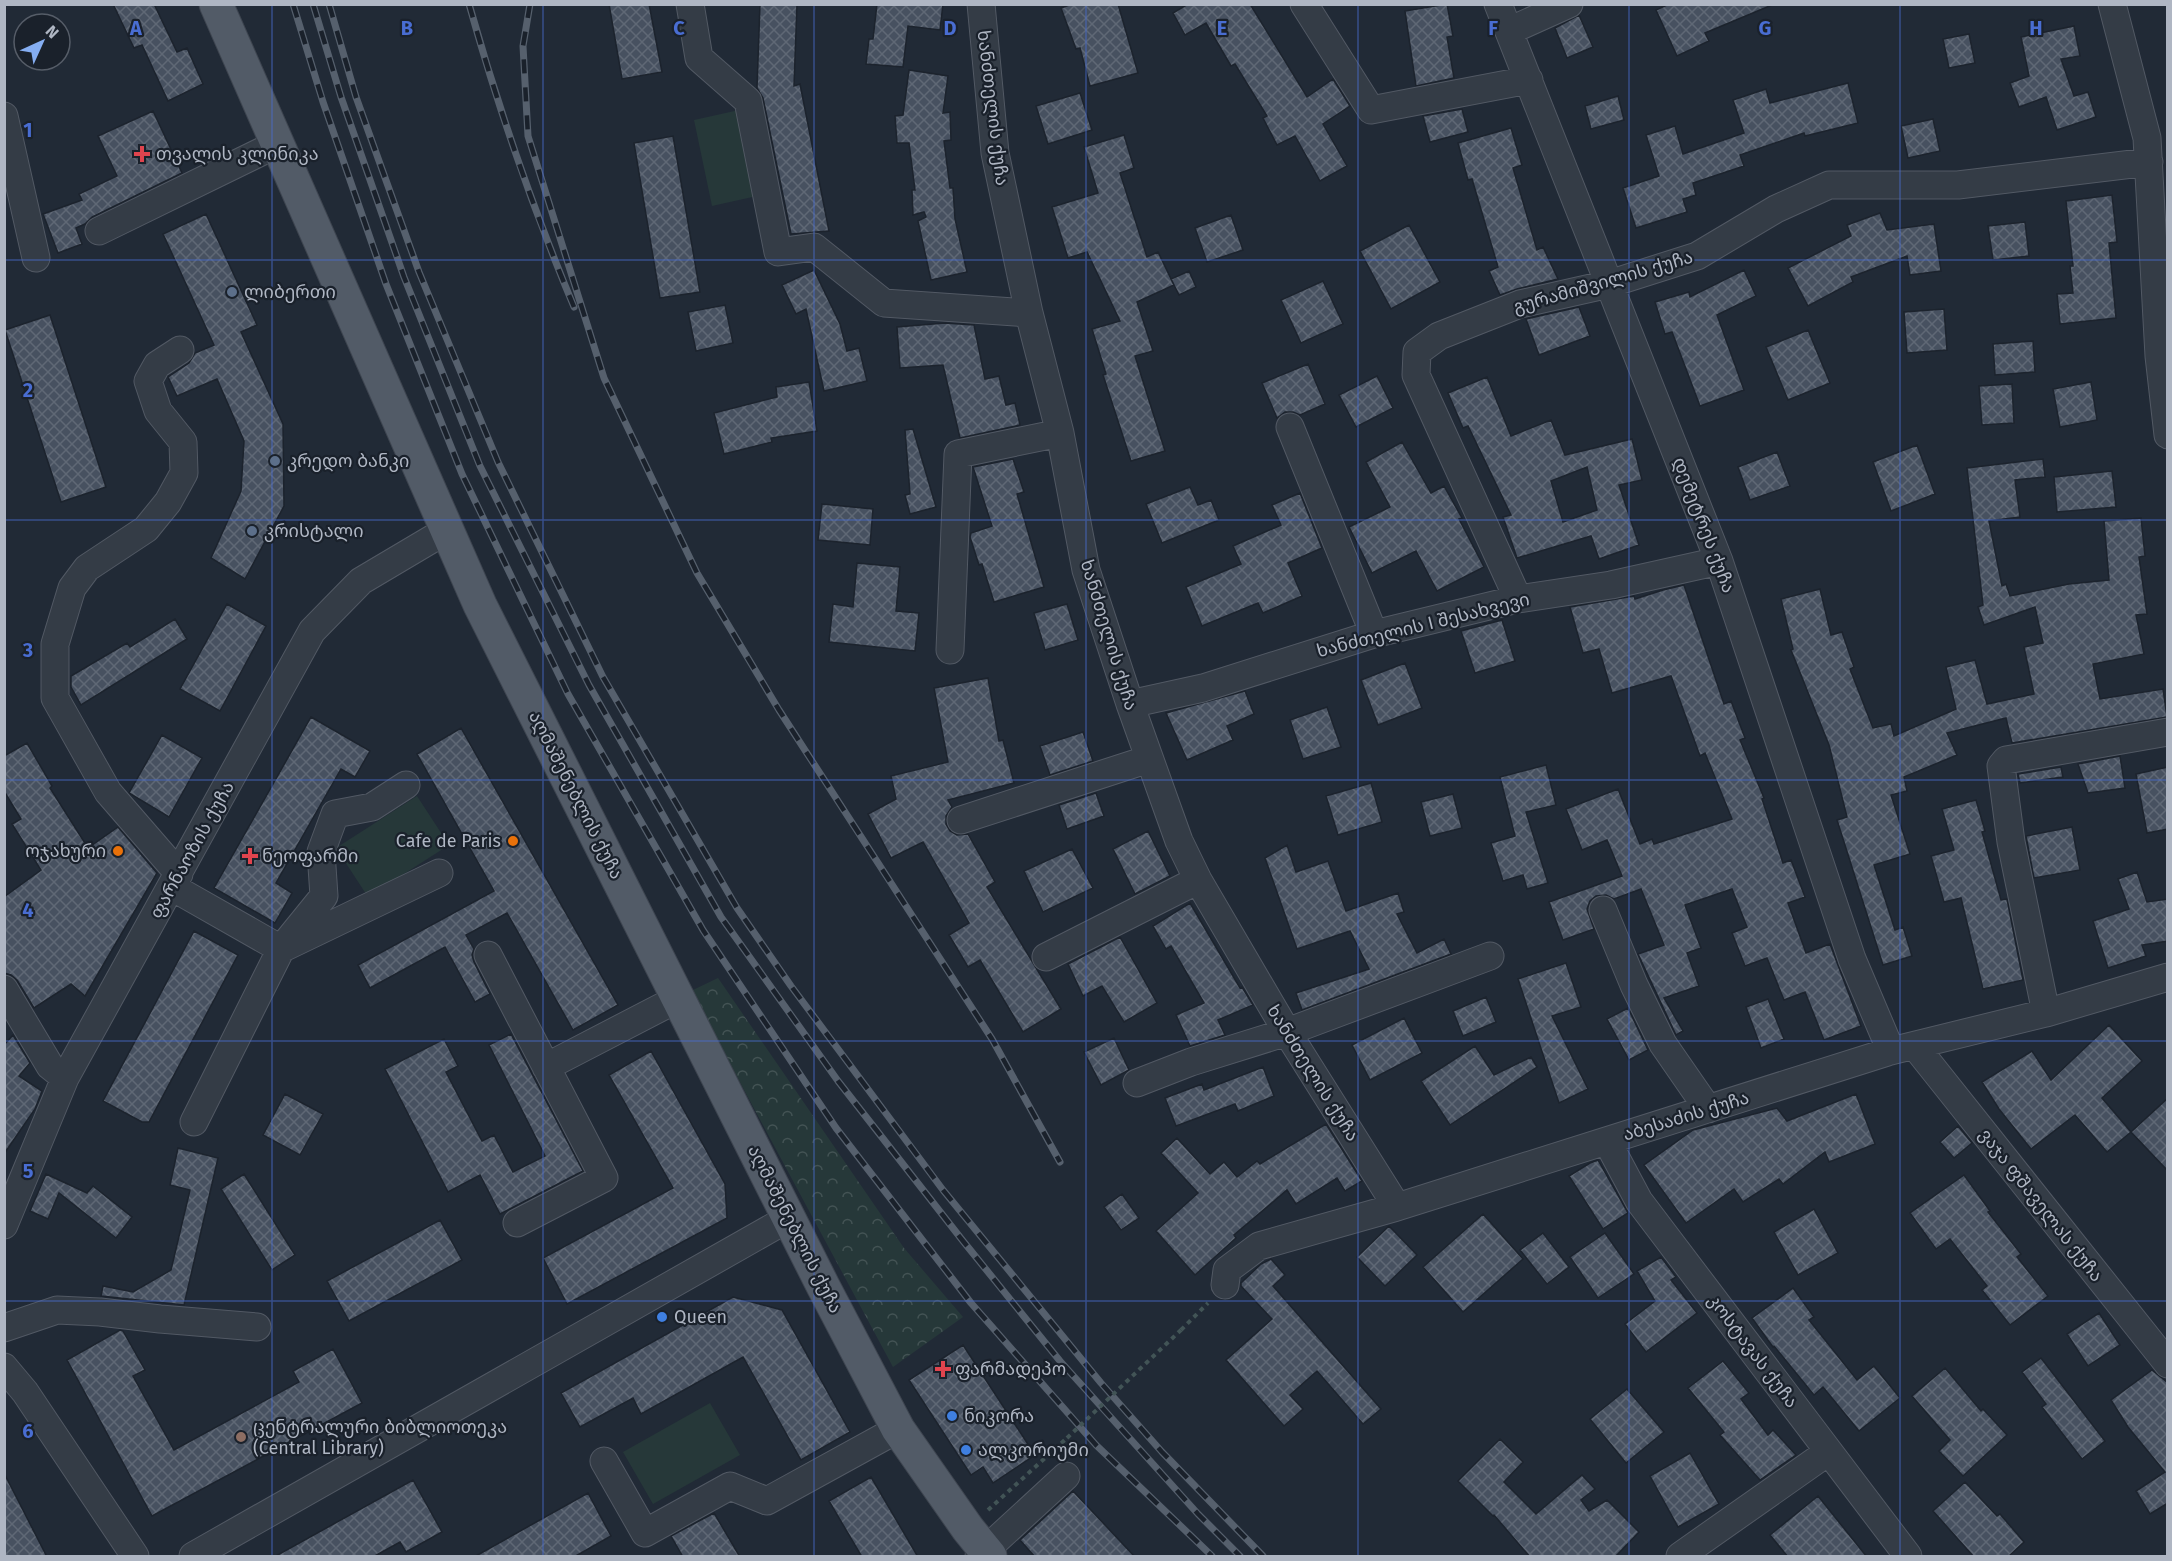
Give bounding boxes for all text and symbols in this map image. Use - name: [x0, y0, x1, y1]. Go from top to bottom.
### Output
- north arrow: [12, 12, 72, 72]
- text: A: [129, 16, 143, 40]
- text: B: [401, 16, 413, 40]
- text: C: [673, 16, 685, 40]
- text: D: [943, 16, 957, 40]
- text: E: [1217, 16, 1227, 40]
- text: F: [1488, 16, 1498, 40]
- text: G: [1759, 16, 1771, 40]
- text: H: [2029, 16, 2043, 40]
- text: N: [42, 21, 63, 42]
- street label: ხანძთელის ქუჩა: [973, 29, 1013, 187]
- text: 1: [23, 118, 33, 142]
- place label: თვალის კლინიკა: [156, 143, 319, 165]
- marker: თვალის კლინიკა: [133, 145, 151, 163]
- street label: გურამიშვილის ქუჩა: [1511, 246, 1695, 318]
- place label: ლიბერთი: [244, 281, 336, 303]
- marker: ლიბერთი: [225, 285, 239, 299]
- text: 2: [23, 378, 33, 402]
- place label: კრედო ბანკი: [287, 450, 409, 472]
- marker: კრედო ბანკი: [268, 454, 282, 468]
- street label: დემეტრეს ქუჩა: [1668, 454, 1740, 596]
- place label: კრისტალი: [264, 520, 364, 542]
- marker: კრისტალი: [245, 524, 259, 538]
- street label: ხანძთელის ქუჩა: [1076, 557, 1142, 713]
- street label: ხანძთელის I შესახვევი: [1314, 588, 1532, 662]
- text: 3: [22, 638, 33, 662]
- street label: აღმაშენებლის ქუჩა: [524, 707, 628, 883]
- street label: ფარნაოზის ქუჩა: [145, 777, 239, 923]
- place label: Cafe de Paris: [396, 830, 501, 852]
- marker: Cafe de Paris: [506, 834, 520, 848]
- place label: ოჯახური: [25, 840, 106, 862]
- marker: ოჯახური: [111, 844, 125, 858]
- place label: ნეოფარმი: [262, 845, 358, 867]
- marker: ნეოფარმი: [243, 849, 257, 863]
- text: 4: [22, 898, 34, 922]
- street label: ხანძთელის ქუჩა: [1262, 1001, 1364, 1145]
- street label: აბესაძის ქუჩა: [1620, 1086, 1752, 1146]
- street label: ვაჯა ფშაველას ქუჩა: [1974, 1124, 2108, 1286]
- street label: აღმაშენებლის ქუჩა: [743, 1141, 847, 1317]
- text: 5: [23, 1159, 34, 1183]
- street label: კოსტავას ქუჩა: [1703, 1290, 1803, 1412]
- place label: Queen: [674, 1306, 727, 1328]
- marker: Queen: [655, 1310, 669, 1324]
- place label: ფარმადეპო: [955, 1358, 1066, 1380]
- marker: ფარმადეპო: [936, 1362, 950, 1376]
- place label: ნიკორა: [964, 1405, 1034, 1427]
- marker: ნიკორა: [945, 1409, 959, 1423]
- place label: ცენტრალური ბიბლიოთეკა (Central Library): [253, 1416, 507, 1459]
- text: 6: [22, 1419, 34, 1443]
- marker: ცენტრალური ბიბლიოთეკა (Central Library): [234, 1430, 248, 1444]
- place label: ალკორიუმი: [978, 1439, 1089, 1461]
- marker: ალკორიუმი: [959, 1443, 973, 1457]

